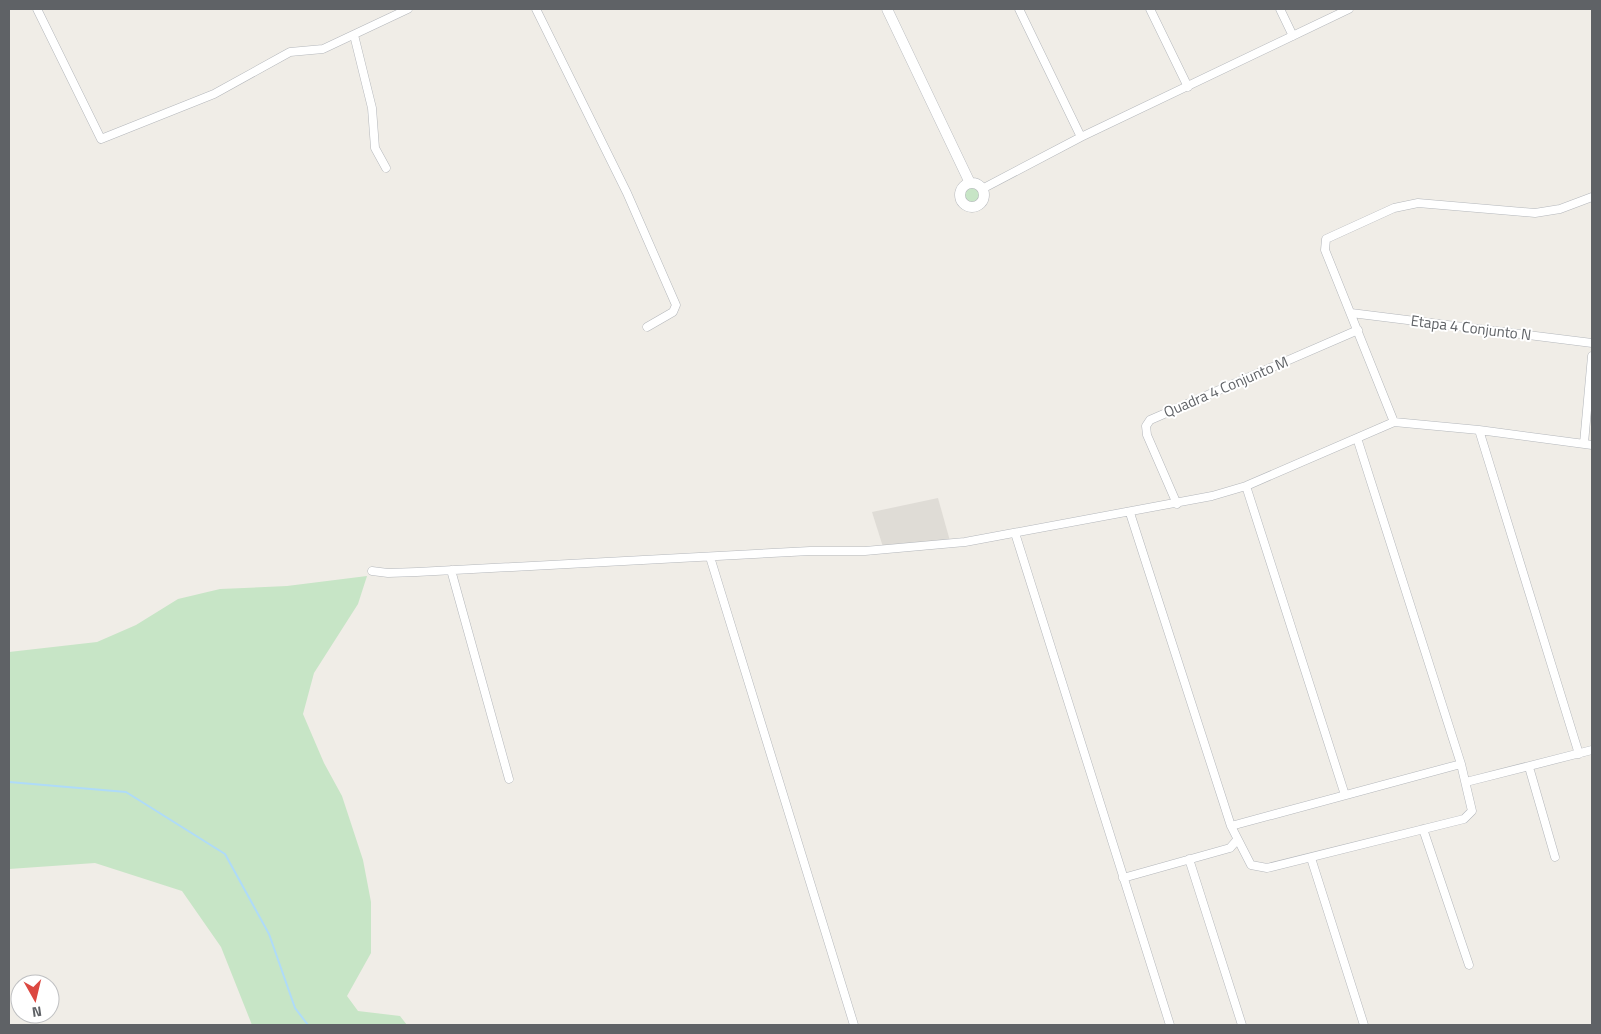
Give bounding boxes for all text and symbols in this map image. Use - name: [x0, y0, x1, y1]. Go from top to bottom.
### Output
- street label: Etapa 4 Conjunto N: [1409, 309, 1533, 346]
- street label: Quadra 4 Conjunto M: [1160, 350, 1292, 423]
- north arrow: [10, 974, 60, 1024]
- text: N: [31, 1001, 43, 1023]

